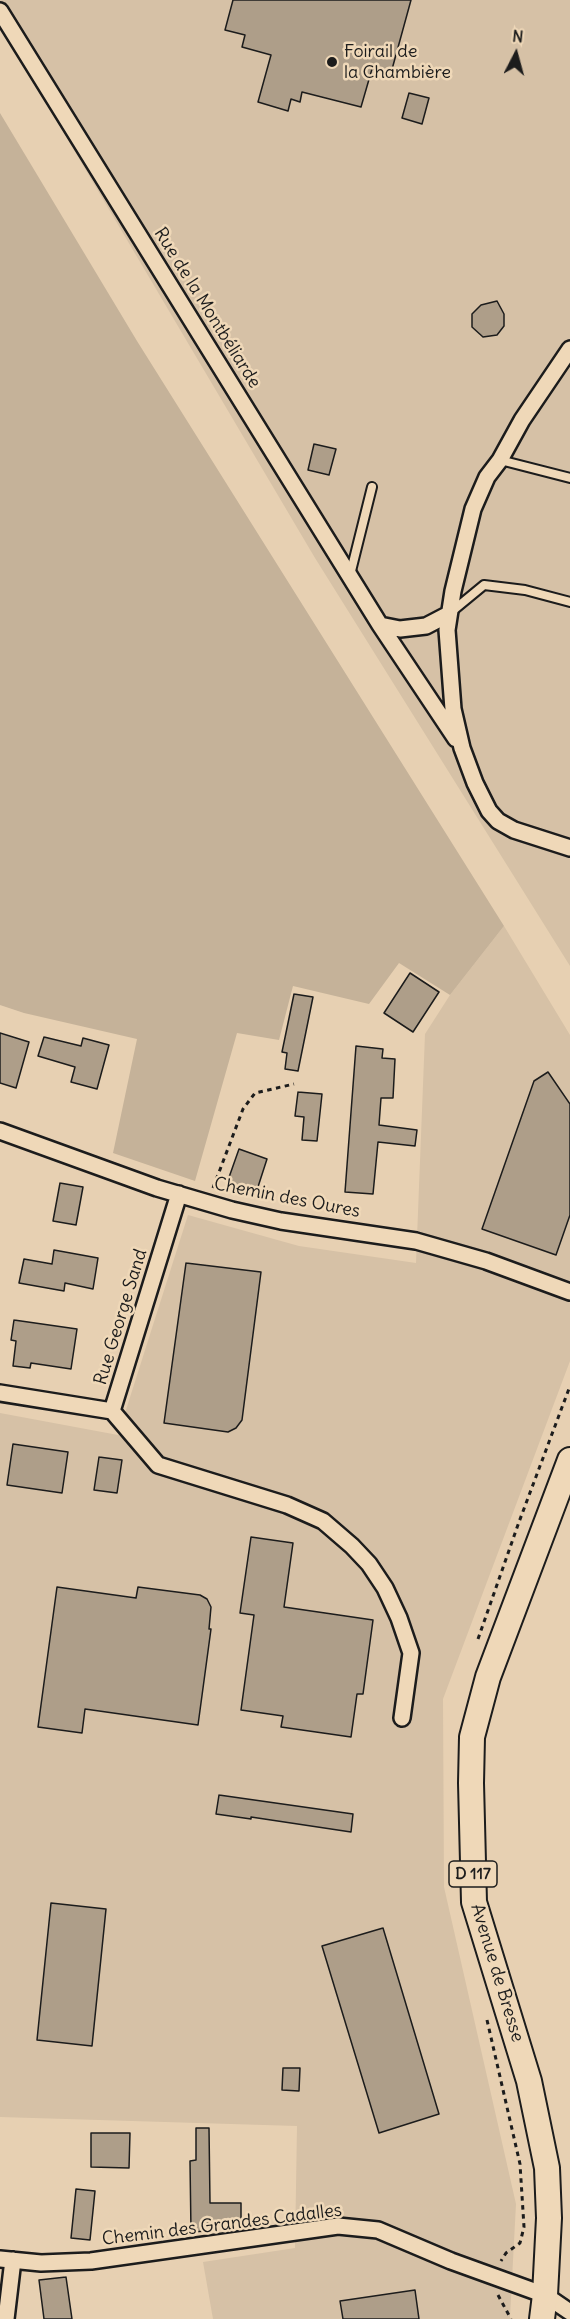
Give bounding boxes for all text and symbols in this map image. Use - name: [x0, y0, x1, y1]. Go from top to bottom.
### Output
- north arrow: [486, 24, 546, 84]
- text: N: [511, 26, 524, 47]
- place label: Foirail de la Chambière: [344, 41, 451, 84]
- marker: Foirail de la Chambière: [325, 55, 339, 69]
- street label: Rue de la Montbéliarde: [149, 224, 265, 392]
- street label: Chemin des Oures: [212, 1173, 362, 1223]
- street label: Rue George Sand: [90, 1246, 152, 1388]
- road number: D 117: [449, 1861, 497, 1887]
- street label: Avenue de Bresse: [466, 1901, 528, 2045]
- street label: Chemin des Grandes Cadalles: [101, 2200, 343, 2250]

